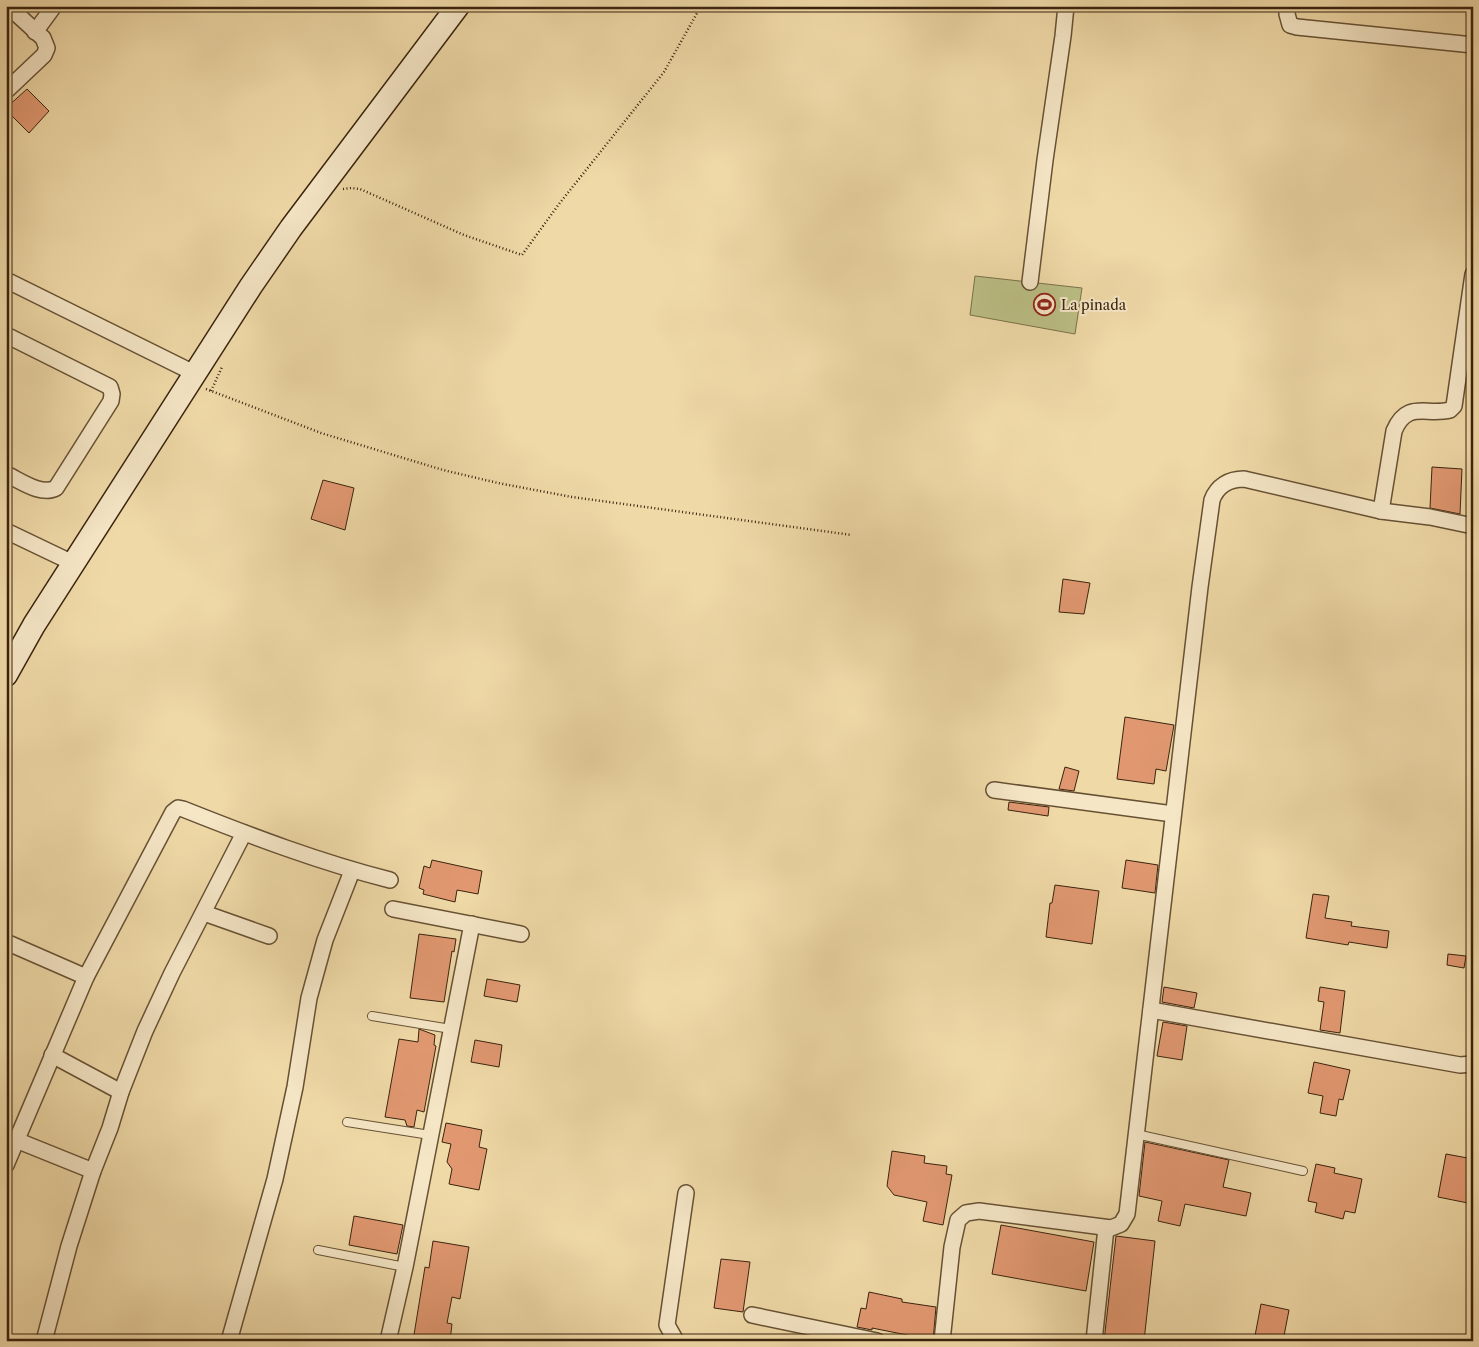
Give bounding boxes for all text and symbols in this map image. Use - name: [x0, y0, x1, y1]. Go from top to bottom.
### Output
- sports icon: La pinada: [1033, 293, 1057, 317]
- place label: La pinada: [1061, 296, 1127, 314]

